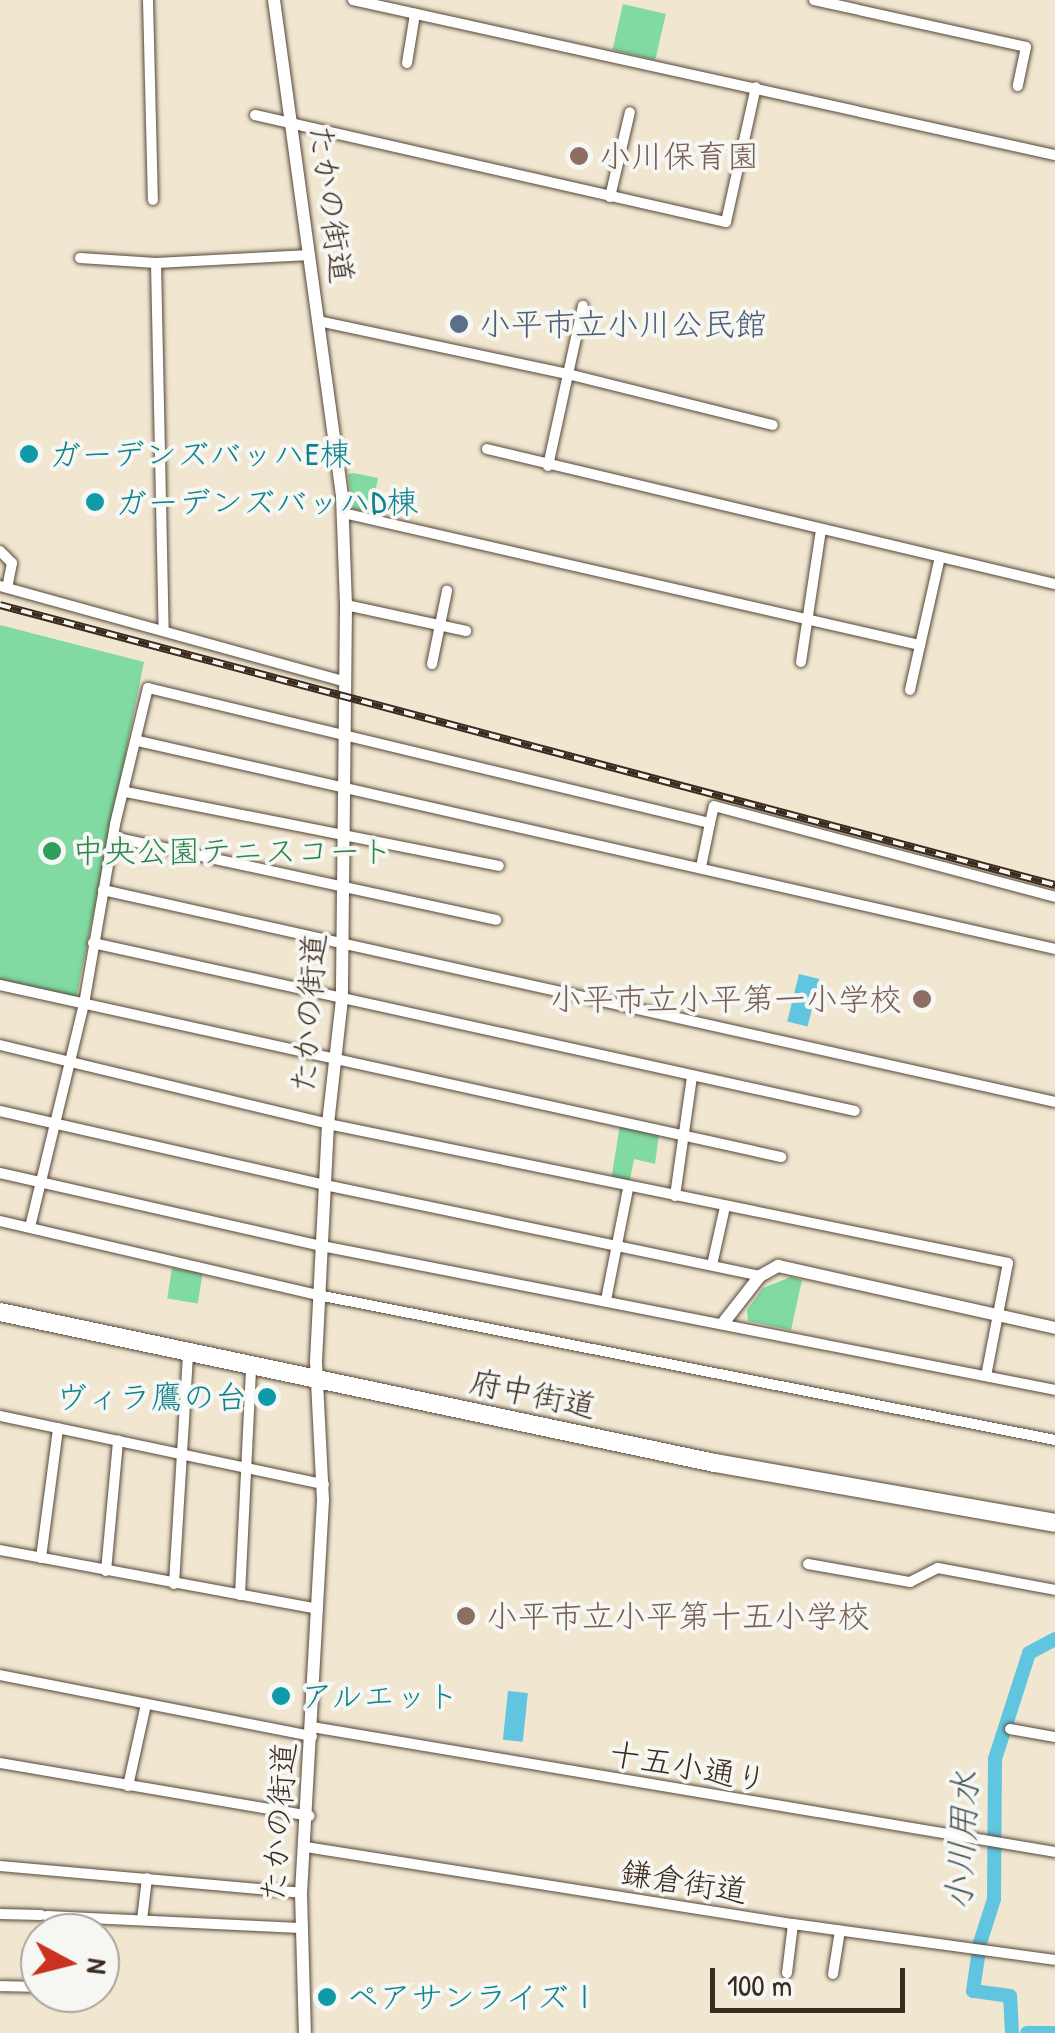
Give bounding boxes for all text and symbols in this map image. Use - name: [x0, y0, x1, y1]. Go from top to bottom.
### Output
- street label: たかの街道: [301, 122, 361, 286]
- place label: 小川保育園: [599, 137, 759, 175]
- marker: 小川保育園: [568, 145, 590, 167]
- place label: 小平市立小川公民館: [479, 305, 767, 343]
- marker: 小平市立小川公民館: [448, 313, 470, 335]
- place label: ガーデンズバッハE棟: [49, 435, 351, 473]
- marker: ガーデンズバッハE棟: [18, 443, 40, 465]
- place label: ガーデンズバッハD棟: [115, 483, 418, 521]
- marker: ガーデンズバッハD棟: [84, 491, 106, 513]
- place label: 中央公園テニスコート: [72, 832, 392, 870]
- marker: 中央公園テニスコート: [41, 840, 63, 862]
- street label: たかの街道: [284, 932, 334, 1094]
- place label: 小平市立小平第一小学校: [550, 980, 902, 1018]
- marker: 小平市立小平第一小学校: [911, 988, 933, 1010]
- street label: 府中街道: [466, 1362, 600, 1426]
- place label: ヴィラ鷹の台: [55, 1378, 247, 1416]
- marker: ヴィラ鷹の台: [256, 1386, 278, 1408]
- place label: 小平市立小平第十五小学校: [486, 1597, 870, 1635]
- marker: 小平市立小平第十五小学校: [455, 1605, 477, 1627]
- place label: アルエット: [301, 1677, 461, 1715]
- marker: アルエット: [270, 1685, 292, 1707]
- street label: 十五小通り: [606, 1734, 770, 1800]
- street label: たかの街道: [254, 1741, 304, 1903]
- water label: 小川用水: [937, 1770, 987, 1912]
- street label: 鎌倉街道: [618, 1853, 750, 1911]
- north arrow: [20, 1913, 120, 2013]
- scale bar: [715, 1948, 910, 2010]
- text: N: [78, 1957, 118, 1976]
- text: 100 m: [727, 1965, 792, 2005]
- place label: ペアサンライズⅠ: [347, 1978, 603, 2016]
- marker: ペアサンライズⅠ: [316, 1986, 338, 2008]

